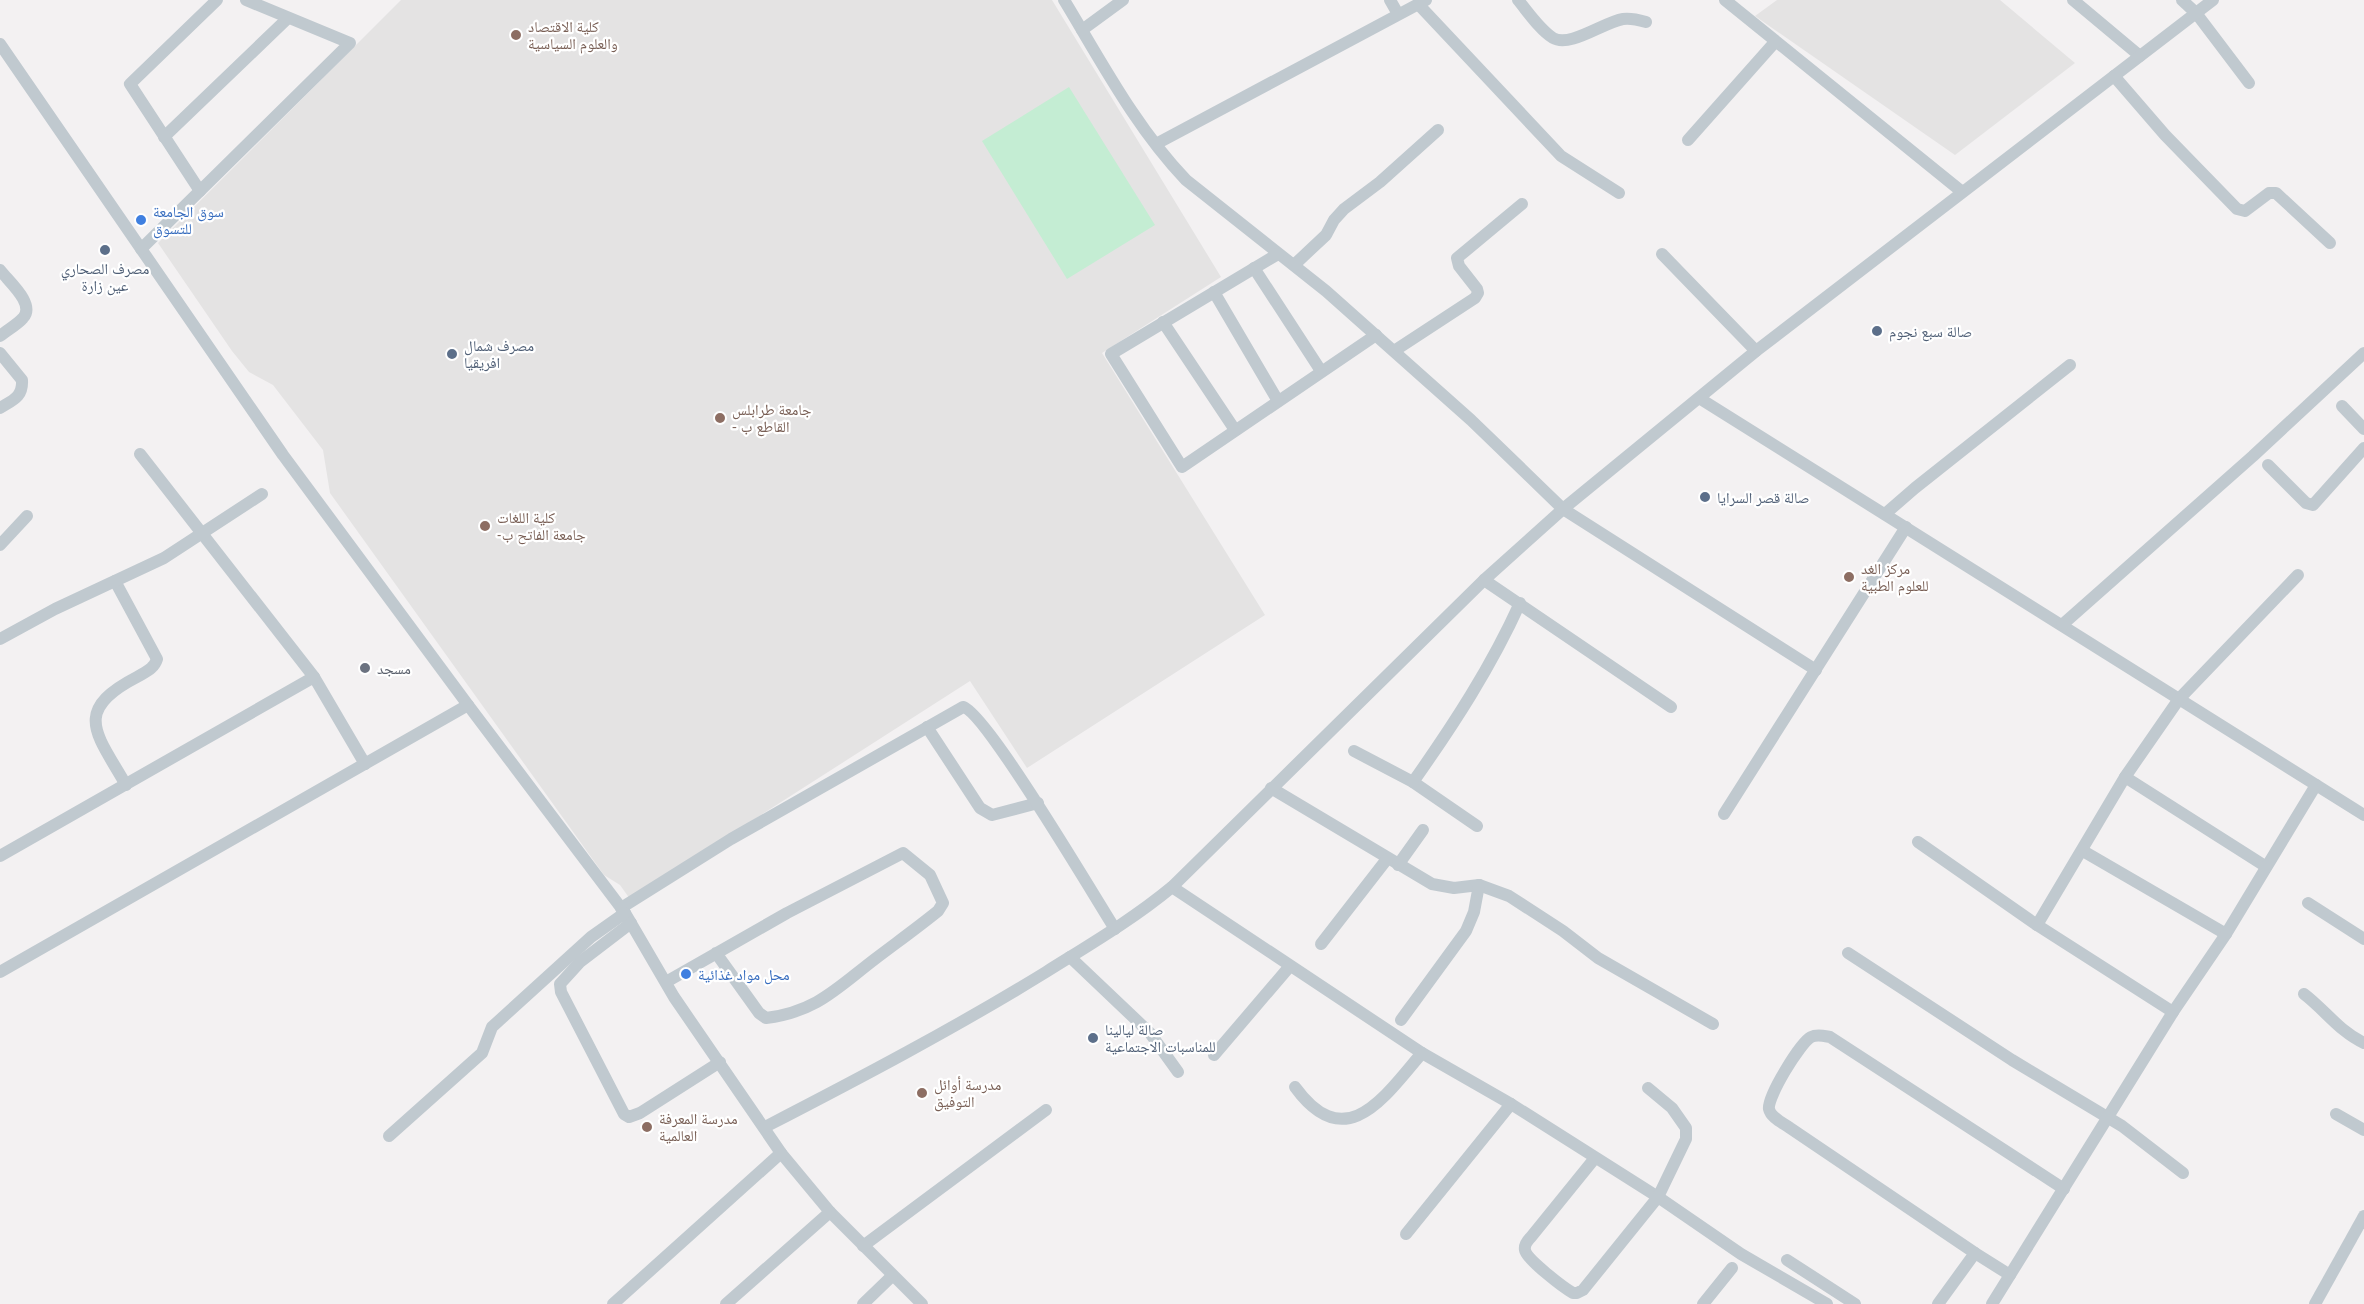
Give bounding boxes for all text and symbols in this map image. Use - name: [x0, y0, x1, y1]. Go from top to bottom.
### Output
- place label: كلية الاقتصاد والعلوم السياسية: [528, 16, 618, 54]
- marker: كلية الاقتصاد والعلوم السياسية: [509, 28, 523, 42]
- place label: سوق الجامعة للتسوق: [153, 201, 224, 239]
- marker: سوق الجامعة للتسوق: [134, 213, 148, 227]
- marker: مصرف الصحاري عين زارة: [98, 243, 112, 257]
- place label: مصرف الصحاري عين زارة: [61, 258, 149, 296]
- place label: صالة سبع نجوم: [1889, 321, 1972, 342]
- marker: صالة سبع نجوم: [1870, 324, 1884, 338]
- place label: مصرف شمال افريقيا: [464, 335, 534, 372]
- marker: مصرف شمال افريقيا: [445, 347, 459, 361]
- place label: جامعة طرابلس - القاطع ب: [732, 399, 812, 437]
- marker: جامعة طرابلس - القاطع ب: [713, 411, 727, 425]
- place label: صالة قصر السرايا: [1717, 487, 1810, 507]
- marker: صالة قصر السرايا: [1698, 490, 1712, 504]
- place label: كلية اللغات -جامعة الفاتح ب: [497, 507, 586, 545]
- marker: كلية اللغات -جامعة الفاتح ب: [478, 519, 492, 533]
- place label: مركز الغد للعلوم الطبية: [1861, 558, 1929, 596]
- marker: مركز الغد للعلوم الطبية: [1842, 570, 1856, 584]
- place label: مسجد: [377, 658, 411, 678]
- marker: مسجد: [358, 661, 372, 675]
- place label: محل مواد غذائية: [698, 964, 790, 985]
- marker: محل مواد غذائية: [679, 967, 693, 981]
- place label: صالة ليالينا للمناسبات الاجتماعية: [1105, 1019, 1216, 1056]
- marker: صالة ليالينا للمناسبات الاجتماعية: [1086, 1031, 1100, 1045]
- place label: مدرسة أوائل التوفيق: [934, 1074, 1002, 1112]
- marker: مدرسة أوائل التوفيق: [915, 1086, 929, 1100]
- place label: مدرسة المعرفة العالمية: [659, 1108, 738, 1145]
- marker: مدرسة المعرفة العالمية: [640, 1120, 654, 1134]

